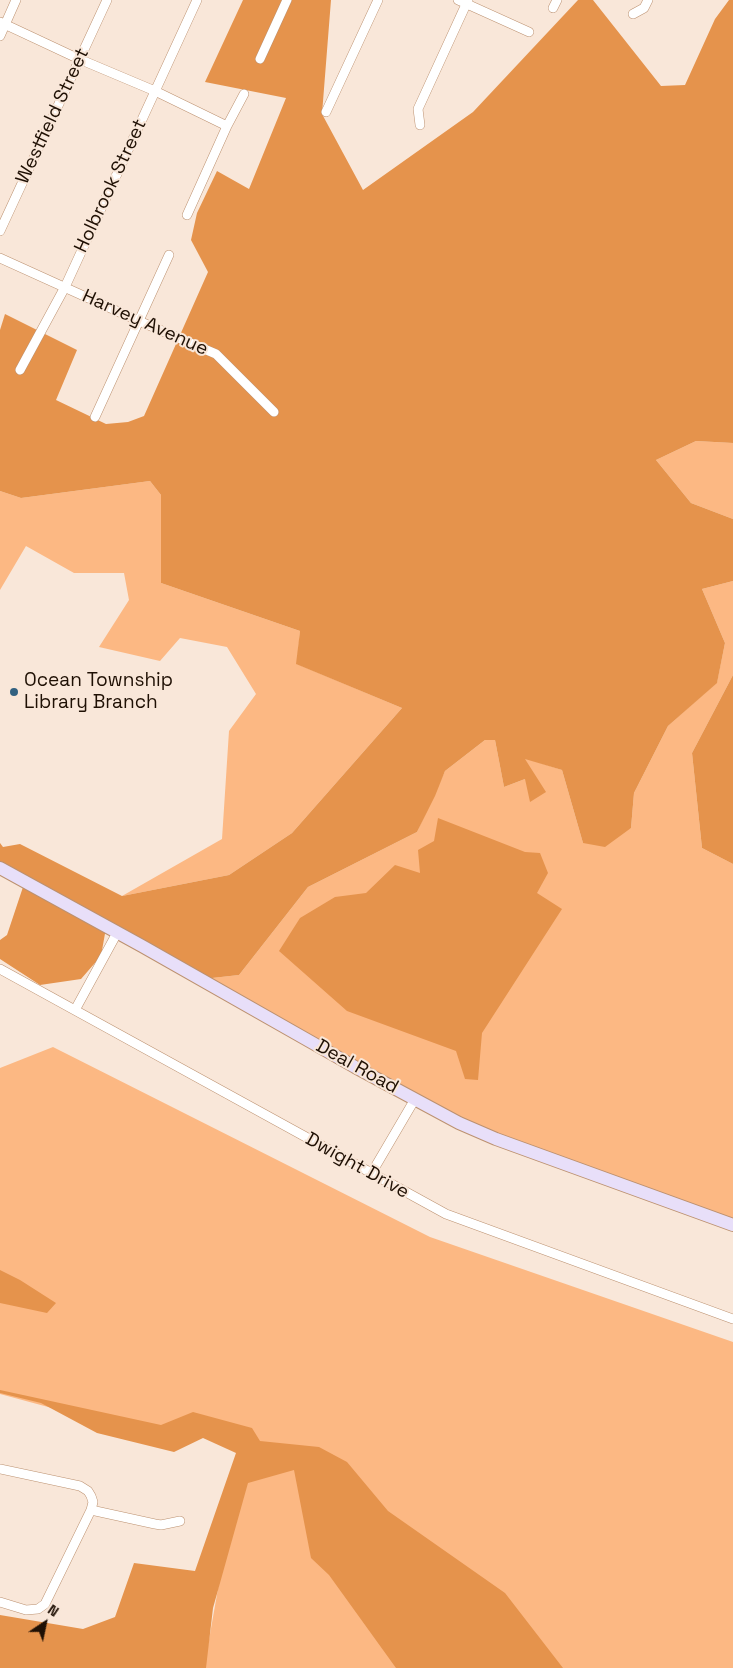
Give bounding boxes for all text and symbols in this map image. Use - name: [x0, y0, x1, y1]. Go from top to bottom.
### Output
- street label: Westfield Street: [12, 44, 94, 188]
- street label: Holbrook Street: [70, 116, 152, 256]
- street label: Harvey Avenue: [79, 285, 211, 361]
- place label: Ocean Township Library Branch: [24, 670, 173, 714]
- marker: Ocean Township Library Branch: [8, 686, 20, 698]
- street label: Deal Road: [312, 1035, 402, 1099]
- street label: Dwight Drive: [301, 1128, 413, 1204]
- north arrow: [20, 1598, 70, 1648]
- text: N: [44, 1600, 62, 1621]

